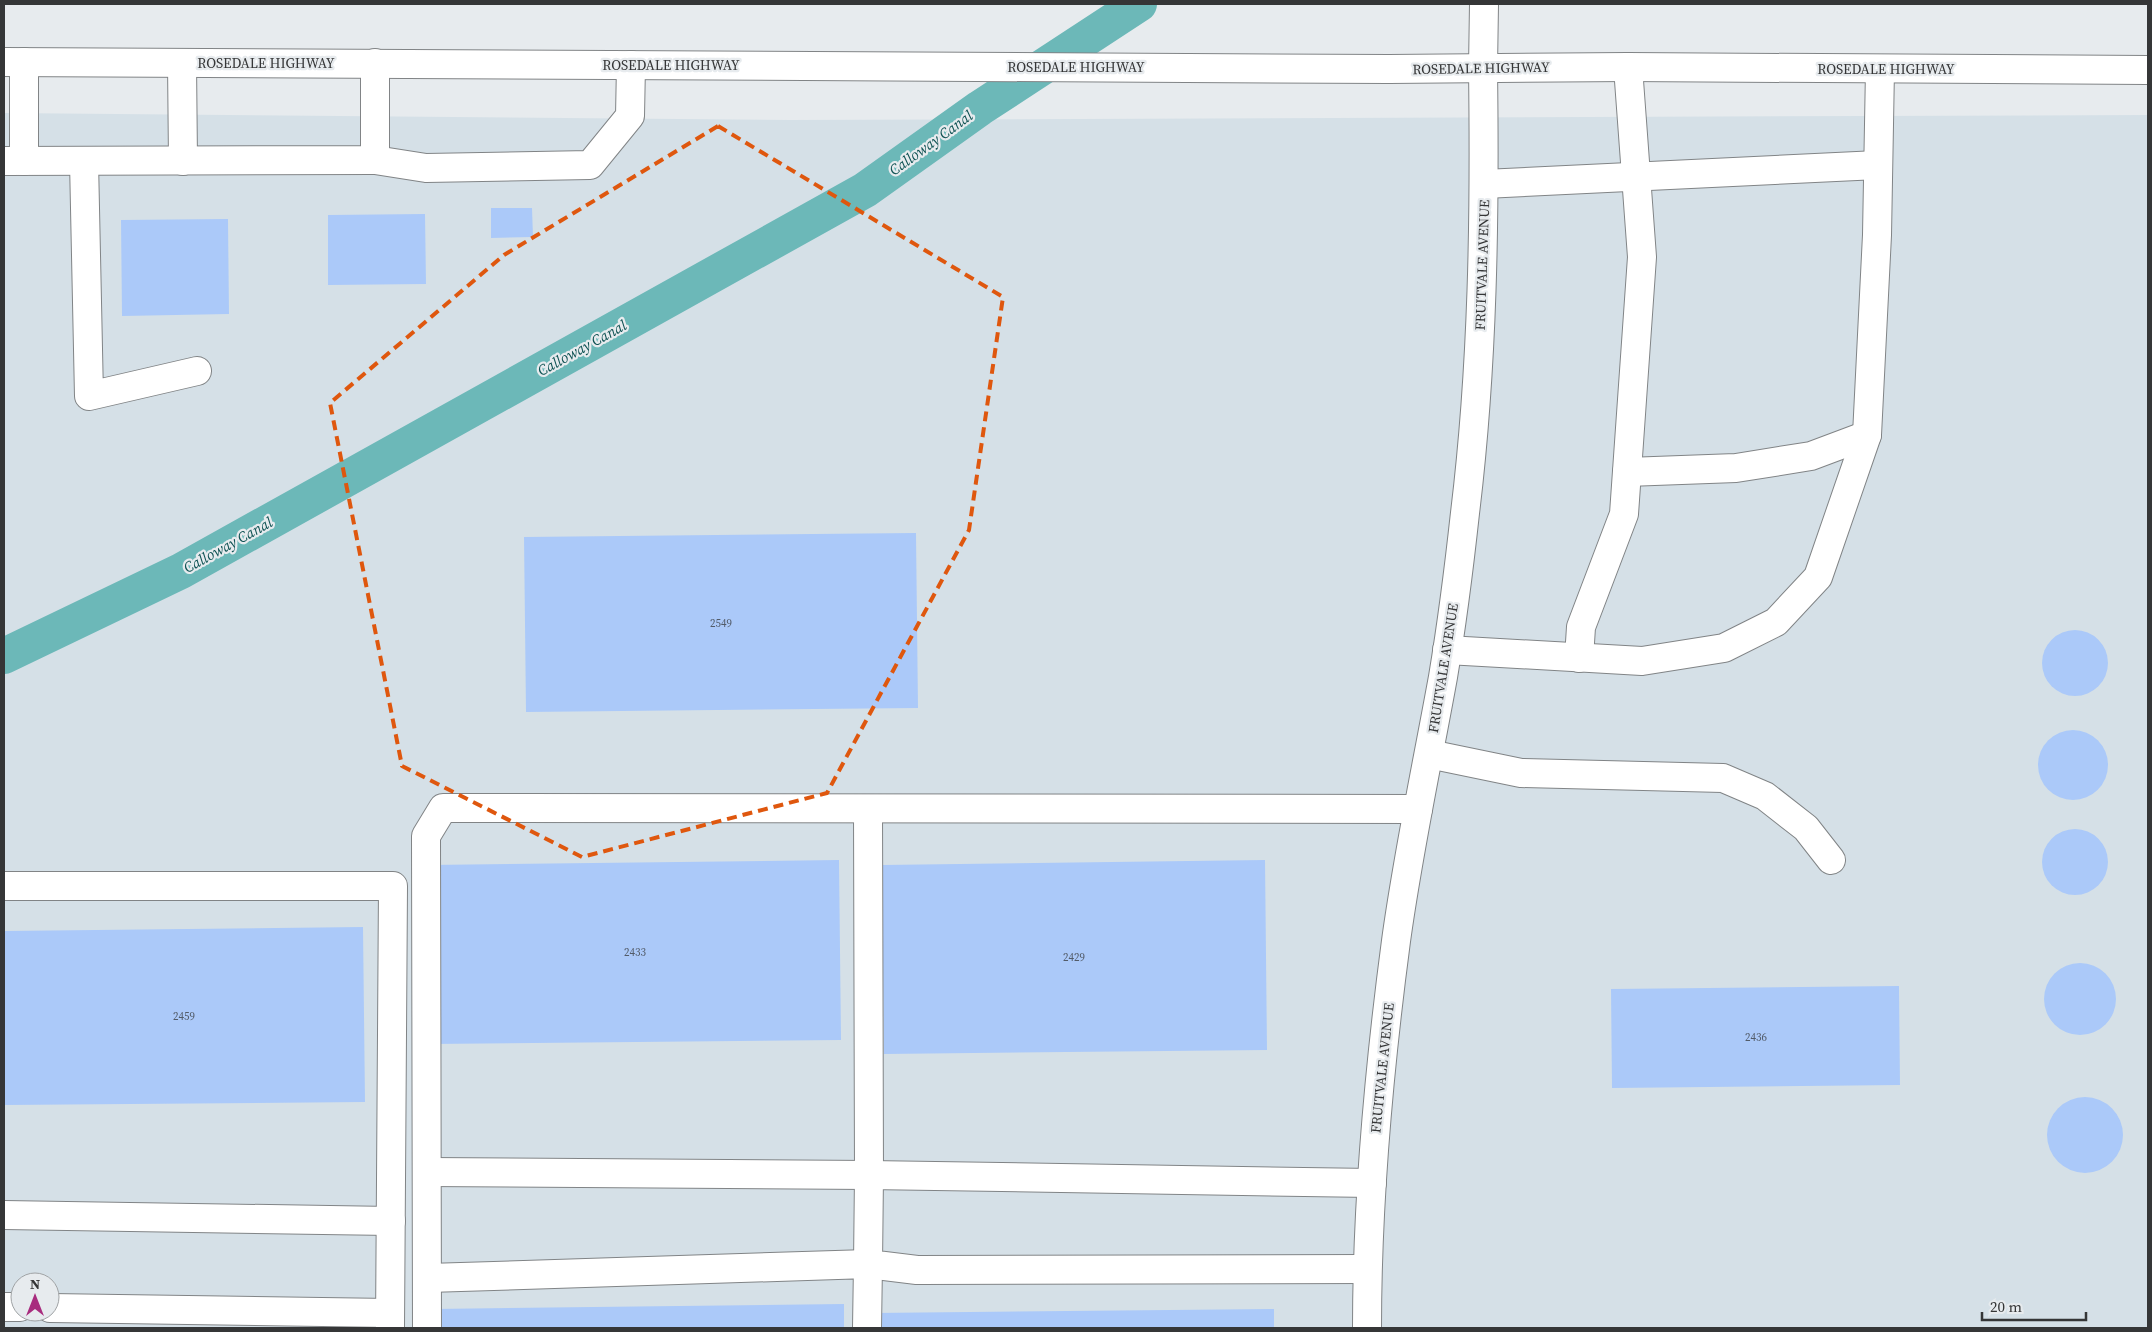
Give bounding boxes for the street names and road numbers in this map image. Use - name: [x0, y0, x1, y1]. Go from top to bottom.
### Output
- street label: ROSEDALE HIGHWAY: [197, 53, 335, 73]
- street label: ROSEDALE HIGHWAY: [602, 55, 740, 75]
- street label: ROSEDALE HIGHWAY: [1007, 57, 1145, 77]
- street label: ROSEDALE HIGHWAY: [1412, 57, 1550, 79]
- street label: ROSEDALE HIGHWAY: [1817, 59, 1955, 79]
- street label: FRUITVALE AVENUE: [1470, 199, 1494, 331]
- street label: FRUITVALE AVENUE: [1423, 602, 1463, 734]
- street label: FRUITVALE AVENUE: [1365, 1002, 1399, 1134]

